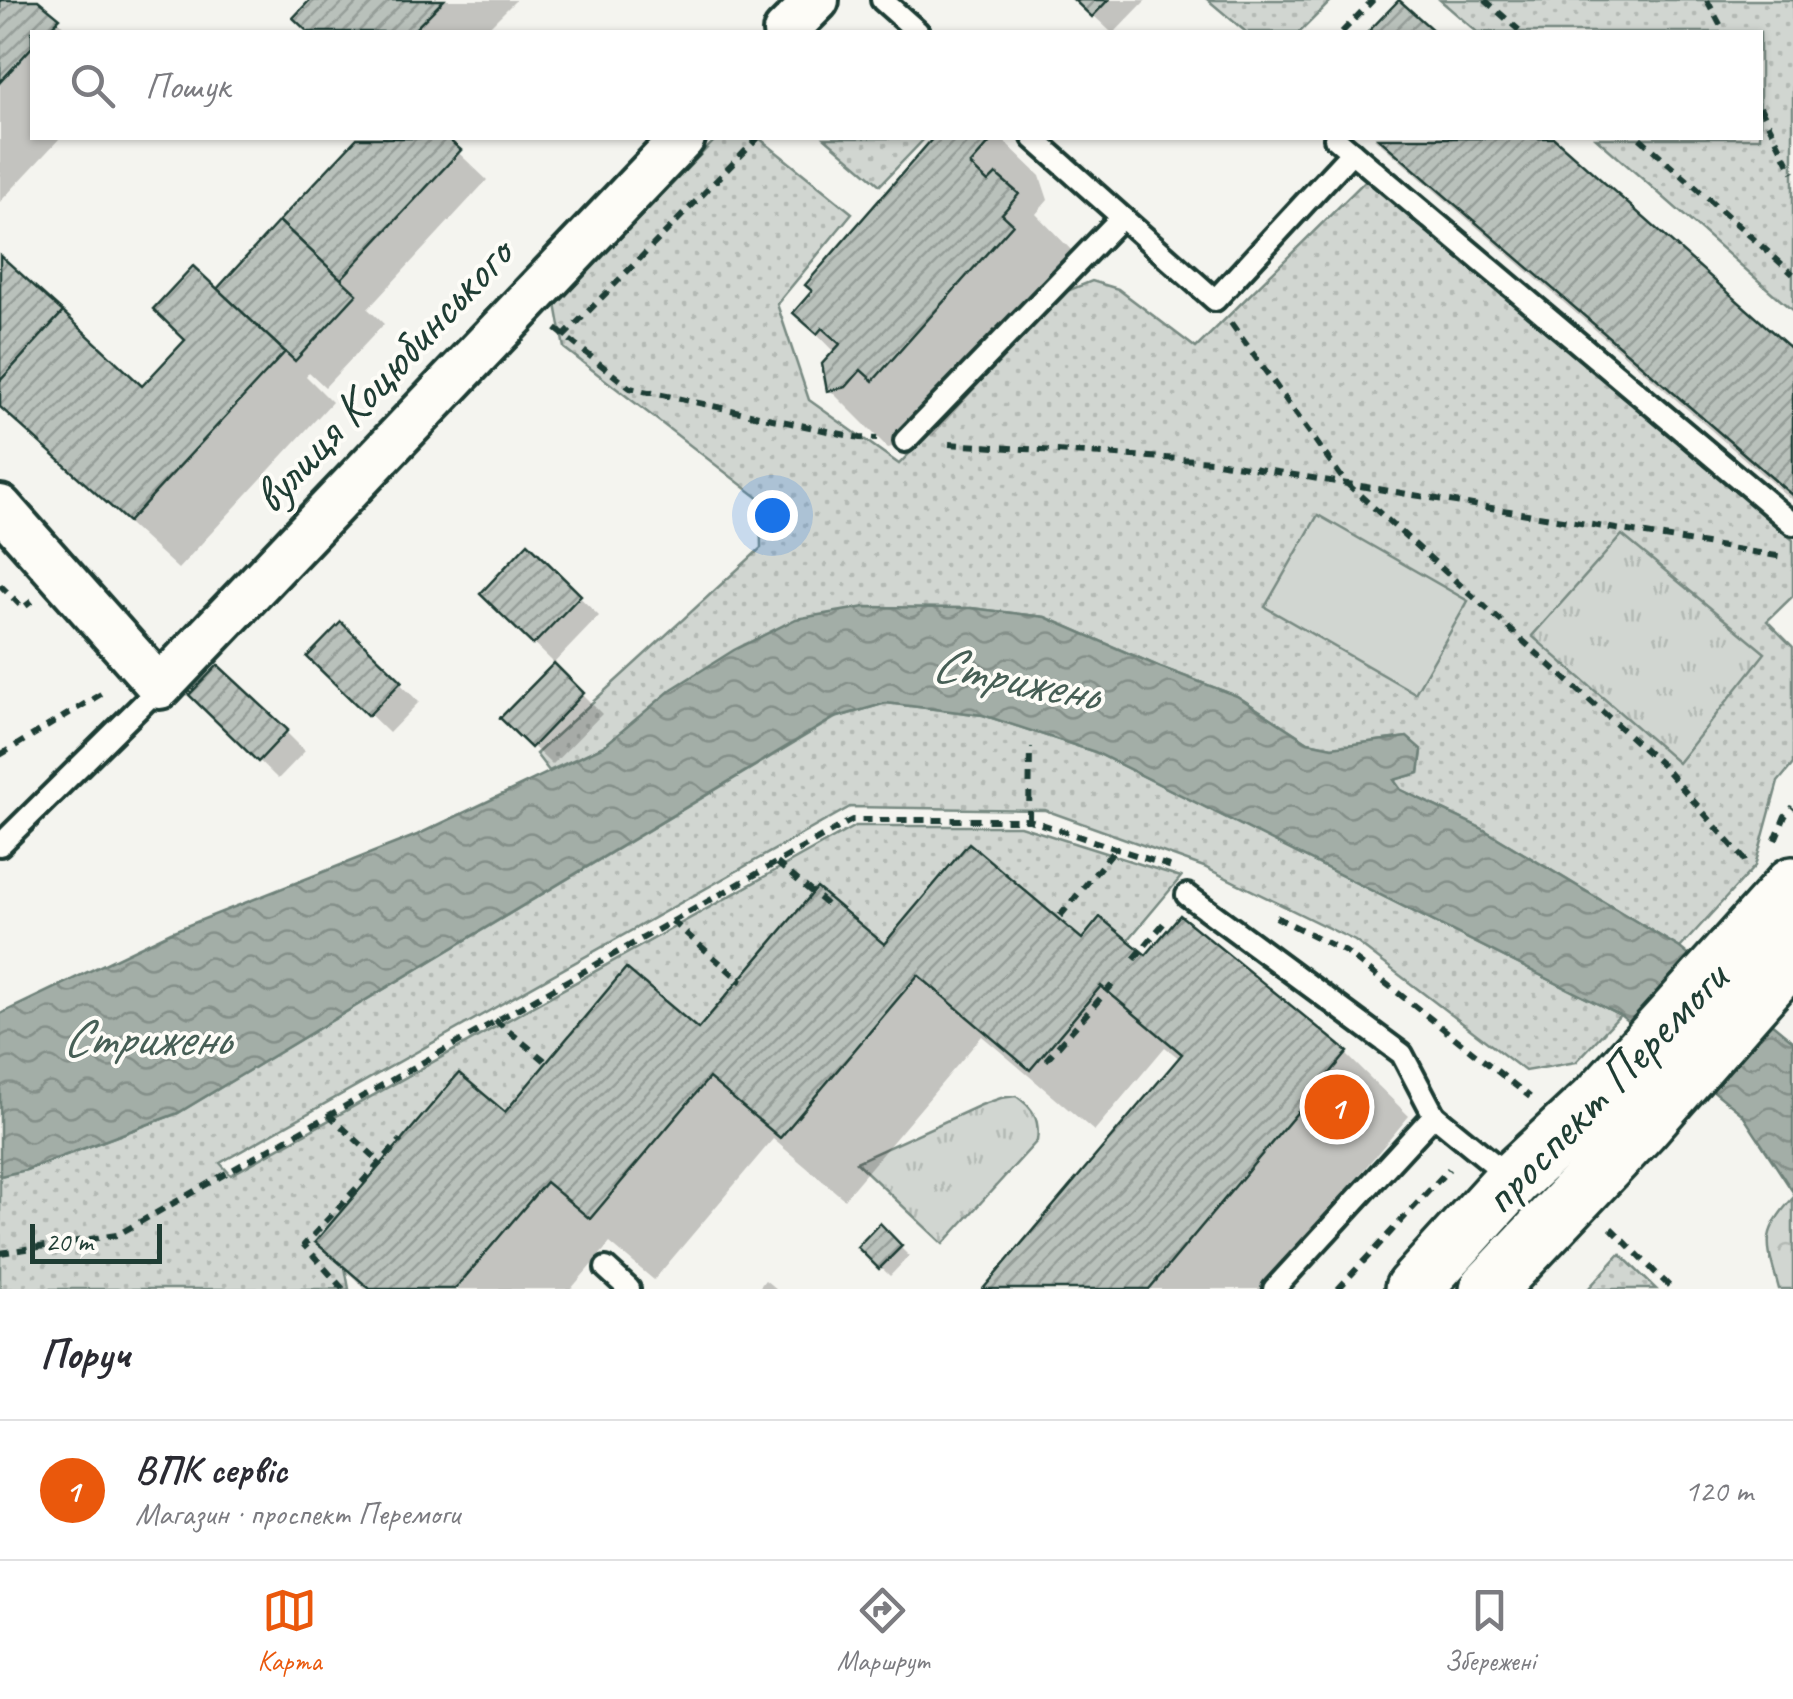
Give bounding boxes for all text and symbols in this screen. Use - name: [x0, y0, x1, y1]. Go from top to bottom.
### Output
- search box: [30, 30, 1763, 140]
- icon: search: [65, 58, 120, 113]
- text: Пошук: [145, 62, 230, 109]
- street label: вулиця Коцюбинського: [238, 220, 530, 526]
- your location: [747, 490, 798, 541]
- water label: Стрижень: [927, 630, 1109, 727]
- street label: проспект Перемоги: [1467, 945, 1744, 1228]
- water label: Стрижень: [62, 1005, 234, 1071]
- pin: 1: [1304, 1070, 1370, 1144]
- scale bar: [30, 1219, 162, 1264]
- text: 20 m: [45, 1224, 93, 1259]
- text: Поруч: [40, 1328, 130, 1381]
- text: ВПК сервіс: [135, 1446, 287, 1493]
- text: 1: [65, 1470, 80, 1511]
- text: 120 m: [1684, 1470, 1753, 1511]
- text: Магазин · проспект Перемоги: [135, 1493, 460, 1534]
- tab: Карта: [258, 1583, 322, 1678]
- tab: Маршрут: [837, 1583, 929, 1678]
- tab: Збережені: [1444, 1583, 1535, 1678]

